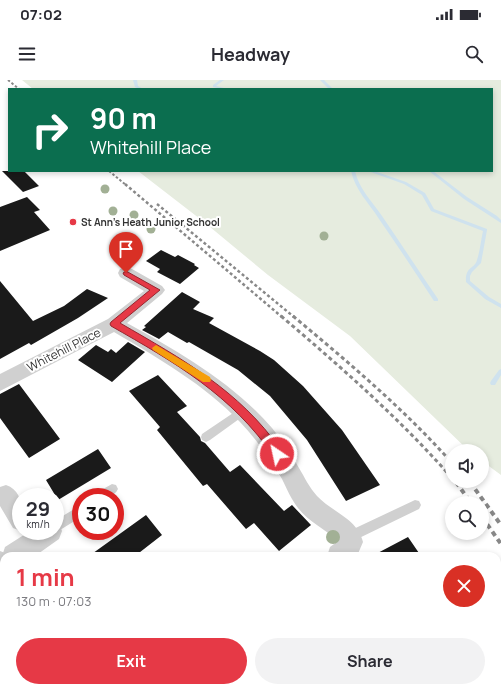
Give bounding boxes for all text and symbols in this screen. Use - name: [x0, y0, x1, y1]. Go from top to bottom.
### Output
- text: 07:02: [20, 4, 62, 25]
- text: Headway: [211, 42, 290, 66]
- icon: menu: [16, 43, 38, 65]
- icon: search: [463, 43, 485, 65]
- text: 90 m: [90, 99, 157, 137]
- icon: right: [24, 104, 76, 156]
- text: Whitehill Place: [90, 135, 211, 159]
- place label: St Ann's Heath Junior School: [81, 215, 220, 229]
- marker: St Ann's Heath Junior School: [68, 217, 78, 227]
- pin: [109, 232, 143, 273]
- icon: arrive: [115, 238, 137, 260]
- street label: Whitehill Place: [24, 324, 104, 375]
- position arrow: [256, 433, 298, 475]
- map controls: [445, 444, 489, 540]
- button: sound: [445, 444, 489, 488]
- speed limit sign: 30: [72, 488, 124, 540]
- text: 29: [26, 495, 50, 522]
- button: search: [445, 496, 489, 540]
- text: km/h: [26, 517, 50, 531]
- text: 1 min: [16, 560, 75, 593]
- button: close: [443, 565, 485, 607]
- text: 130 m · 07:03: [16, 592, 91, 610]
- button: Exit: [16, 638, 247, 684]
- button: Share: [255, 638, 485, 684]

